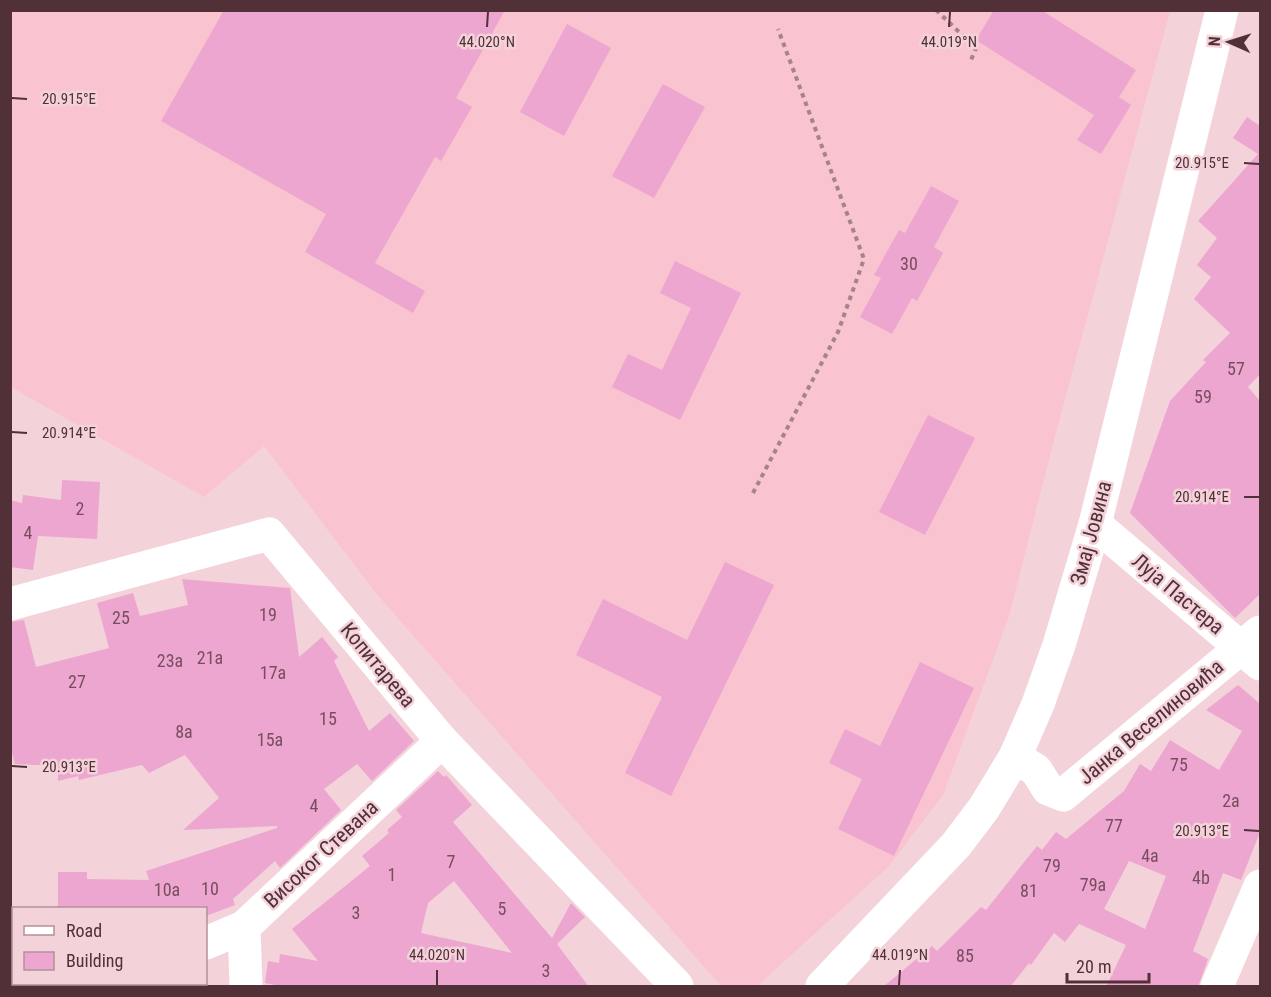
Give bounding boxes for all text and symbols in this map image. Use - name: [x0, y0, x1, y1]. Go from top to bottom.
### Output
- north arrow: [1199, 12, 1259, 72]
- text: 44.020°N: [459, 33, 515, 51]
- text: 44.019°N: [921, 33, 977, 51]
- text: N: [1205, 36, 1224, 47]
- text: 20.915°E: [42, 90, 96, 108]
- text: 20.915°E: [1175, 154, 1229, 172]
- house number: 30: [900, 253, 918, 274]
- house number: 57: [1227, 358, 1245, 379]
- house number: 59: [1194, 386, 1212, 407]
- text: 20.914°E: [42, 424, 96, 442]
- street label: Змај Јовина: [1066, 478, 1116, 588]
- text: 20.914°E: [1175, 488, 1229, 506]
- house number: 2: [76, 498, 85, 519]
- house number: 4: [24, 522, 33, 543]
- street label: Луја Пастера: [1127, 549, 1229, 639]
- house number: 19: [259, 604, 277, 625]
- house number: 25: [112, 607, 130, 628]
- street label: Копитарева: [336, 618, 420, 712]
- house number: 21a: [197, 647, 223, 668]
- house number: 23a: [157, 650, 183, 671]
- street label: Јанка Веселиновића: [1074, 655, 1228, 789]
- house number: 17a: [260, 662, 286, 683]
- house number: 27: [68, 671, 86, 692]
- house number: 15: [319, 708, 337, 729]
- house number: 8a: [175, 721, 193, 742]
- house number: 15a: [257, 729, 283, 750]
- house number: 75: [1170, 754, 1188, 775]
- text: 20.913°E: [42, 758, 96, 776]
- house number: 2a: [1222, 790, 1240, 811]
- street label: Високог Стевана: [259, 795, 383, 913]
- house number: 4: [310, 795, 319, 816]
- house number: 77: [1105, 815, 1123, 836]
- text: 20.913°E: [1175, 822, 1229, 840]
- house number: 4a: [1141, 845, 1159, 866]
- house number: 7: [447, 851, 456, 872]
- house number: 79: [1043, 855, 1061, 876]
- house number: 1: [388, 864, 396, 885]
- house number: 4b: [1192, 867, 1210, 888]
- house number: 79a: [1080, 874, 1106, 895]
- house number: 10: [201, 878, 219, 899]
- house number: 10a: [154, 879, 180, 900]
- house number: 81: [1020, 880, 1038, 901]
- house number: 5: [498, 898, 507, 919]
- house number: 3: [352, 902, 360, 923]
- legend: [12, 907, 207, 985]
- text: Road: [66, 920, 102, 941]
- house number: 85: [956, 945, 974, 966]
- text: 44.020°N: [409, 946, 465, 964]
- text: 44.019°N: [872, 946, 928, 964]
- scale bar: [1067, 946, 1150, 984]
- text: Building: [66, 950, 123, 971]
- text: 20 m: [1076, 956, 1111, 977]
- house number: 3: [542, 960, 550, 981]

